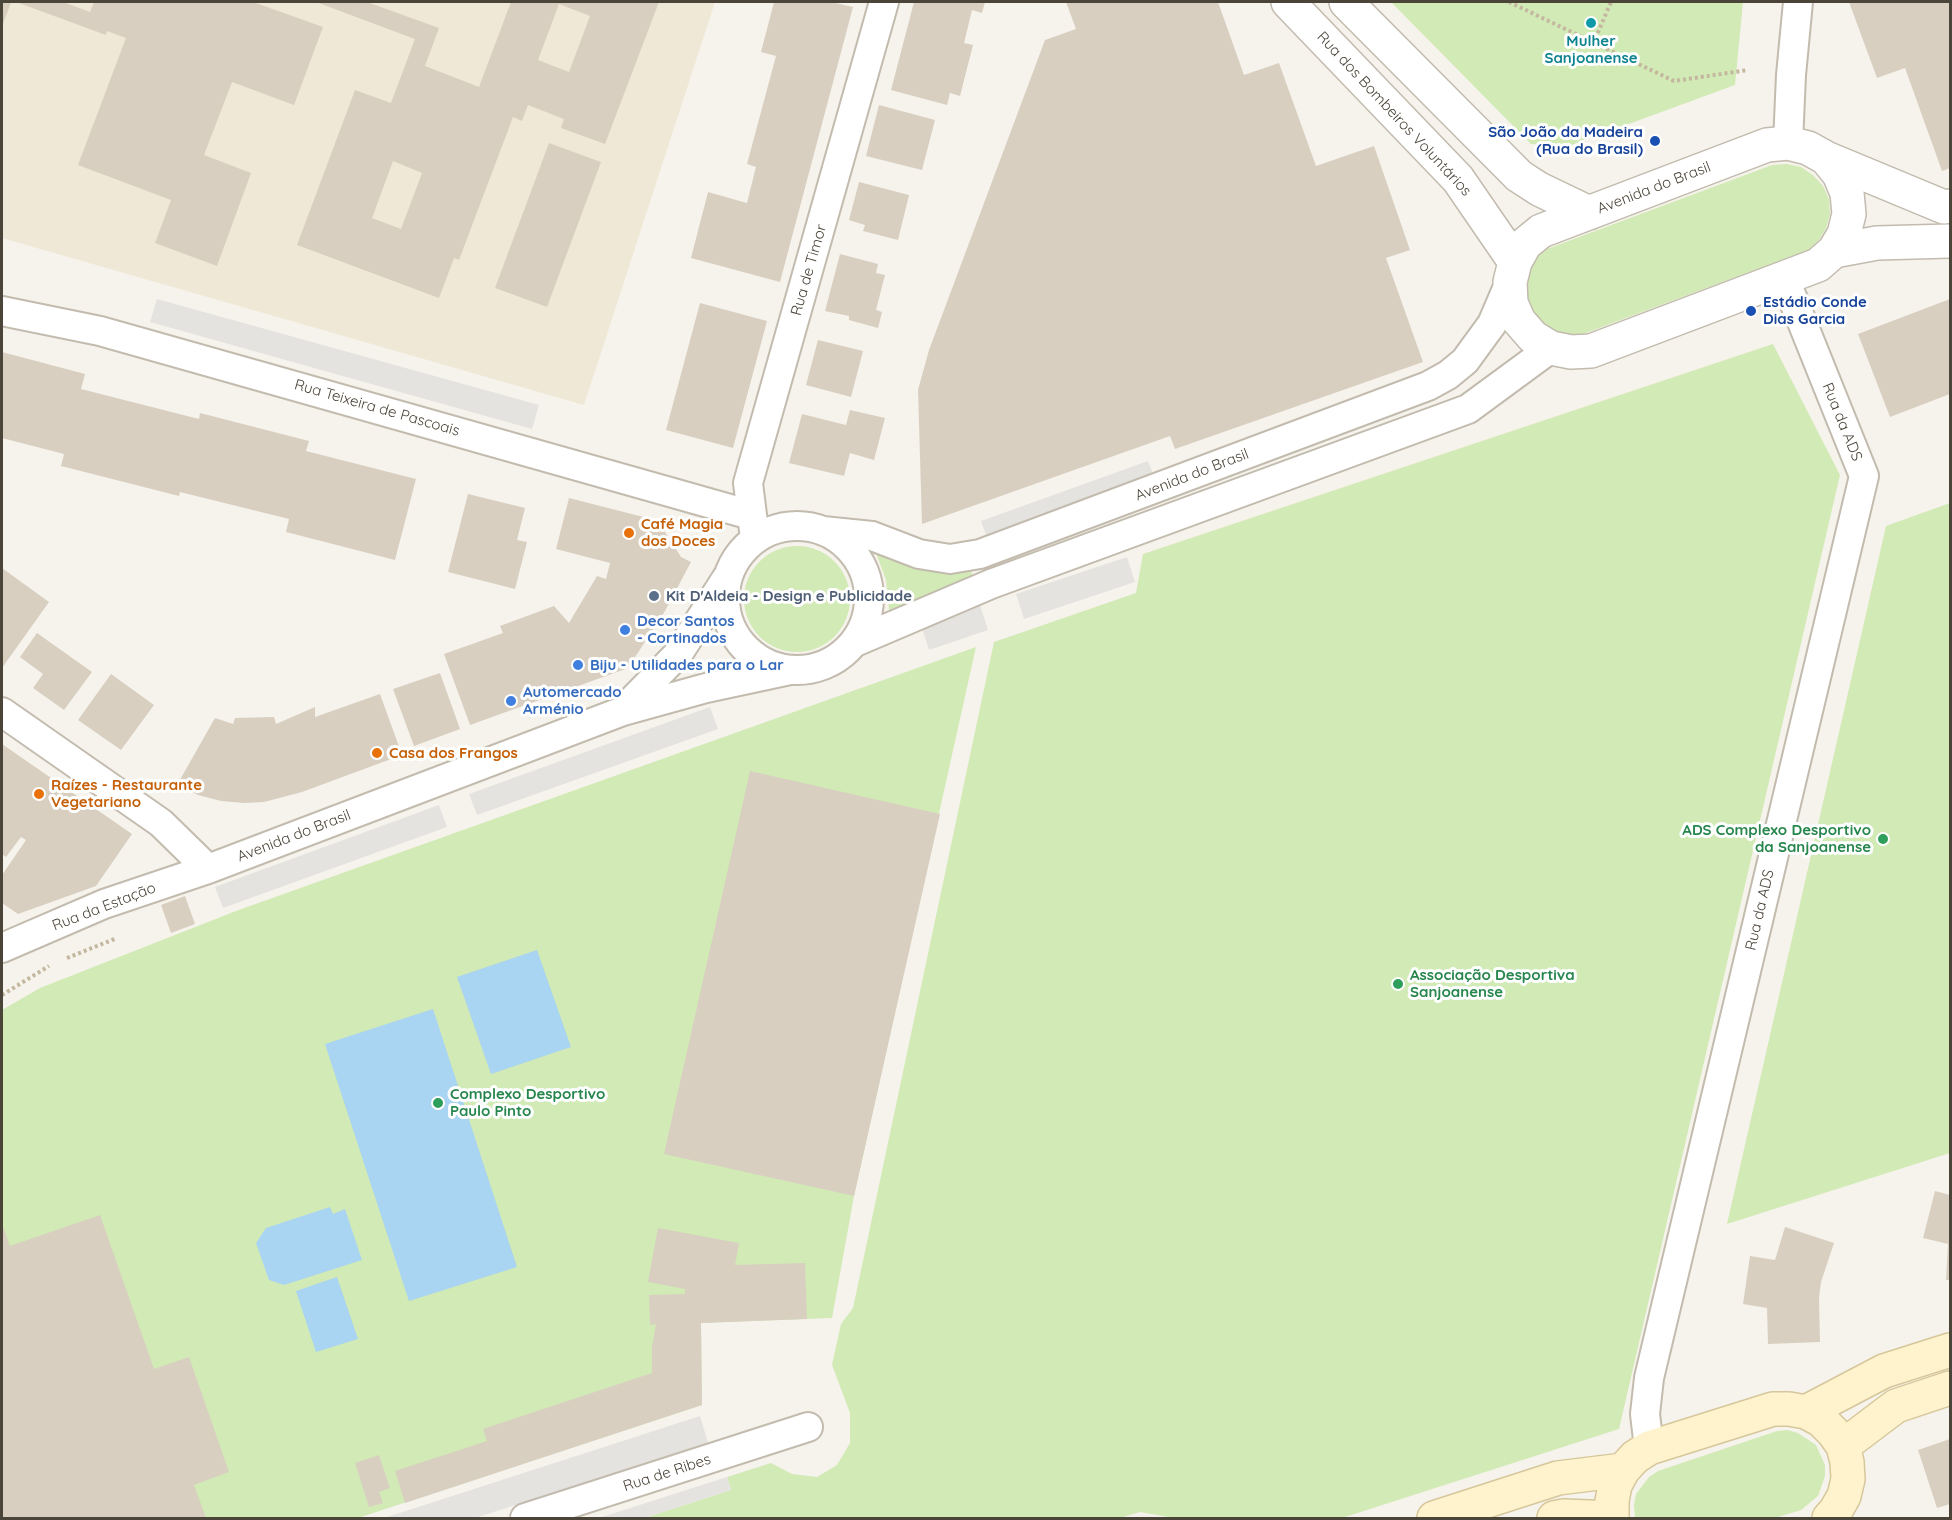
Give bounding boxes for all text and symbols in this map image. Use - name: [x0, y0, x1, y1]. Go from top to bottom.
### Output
- marker: Mulher Sanjoanense: [1584, 16, 1598, 30]
- street label: Rua dos Bombeiros Voluntários: [1313, 28, 1475, 200]
- place label: Mulher Sanjoanense: [1544, 32, 1638, 67]
- place label: São João da Madeira (Rua do Brasil): [1488, 123, 1643, 158]
- marker: São João da Madeira (Rua do Brasil): [1648, 134, 1662, 148]
- street label: Avenida do Brasil: [1595, 158, 1713, 218]
- street label: Rua de Timor: [787, 222, 831, 318]
- place label: Estádio Conde Dias Garcia: [1763, 293, 1867, 328]
- marker: Estádio Conde Dias Garcia: [1744, 304, 1758, 318]
- street label: Rua Teixeira de Pascoais: [292, 376, 462, 440]
- street label: Rua da ADS: [1818, 380, 1866, 464]
- street label: Avenida do Brasil: [1133, 445, 1251, 505]
- place label: Café Magia dos Doces: [641, 515, 723, 550]
- marker: Café Magia dos Doces: [622, 526, 636, 540]
- place label: Kit D'Aldeia - Design e Publicidade: [666, 587, 912, 605]
- marker: Kit D'Aldeia - Design e Publicidade: [647, 589, 661, 603]
- place label: Decor Santos - Cortinados: [637, 612, 735, 647]
- marker: Decor Santos - Cortinados: [618, 623, 632, 637]
- place label: Biju - Utilidades para o Lar: [590, 656, 784, 674]
- marker: Biju - Utilidades para o Lar: [571, 658, 585, 672]
- place label: Automercado Arménio: [523, 683, 622, 718]
- marker: Automercado Arménio: [504, 694, 518, 708]
- place label: Casa dos Frangos: [389, 744, 518, 762]
- marker: Casa dos Frangos: [370, 746, 384, 760]
- place label: Raízes - Restaurante Vegetariano: [51, 776, 202, 811]
- marker: Raízes - Restaurante Vegetariano: [32, 787, 46, 801]
- street label: Avenida do Brasil: [235, 806, 353, 866]
- place label: ADS Complexo Desportivo da Sanjoanense: [1682, 821, 1871, 856]
- marker: ADS Complexo Desportivo da Sanjoanense: [1876, 832, 1890, 846]
- street label: Rua da ADS: [1742, 868, 1778, 952]
- street label: Rua da Estação: [50, 879, 158, 935]
- place label: Associação Desportiva Sanjoanense: [1410, 966, 1575, 1001]
- marker: Associação Desportiva Sanjoanense: [1391, 977, 1405, 991]
- place label: Complexo Desportivo Paulo Pinto: [450, 1085, 605, 1120]
- marker: Complexo Desportivo Paulo Pinto: [431, 1096, 445, 1110]
- street label: Rua de Ribes: [621, 1450, 713, 1496]

